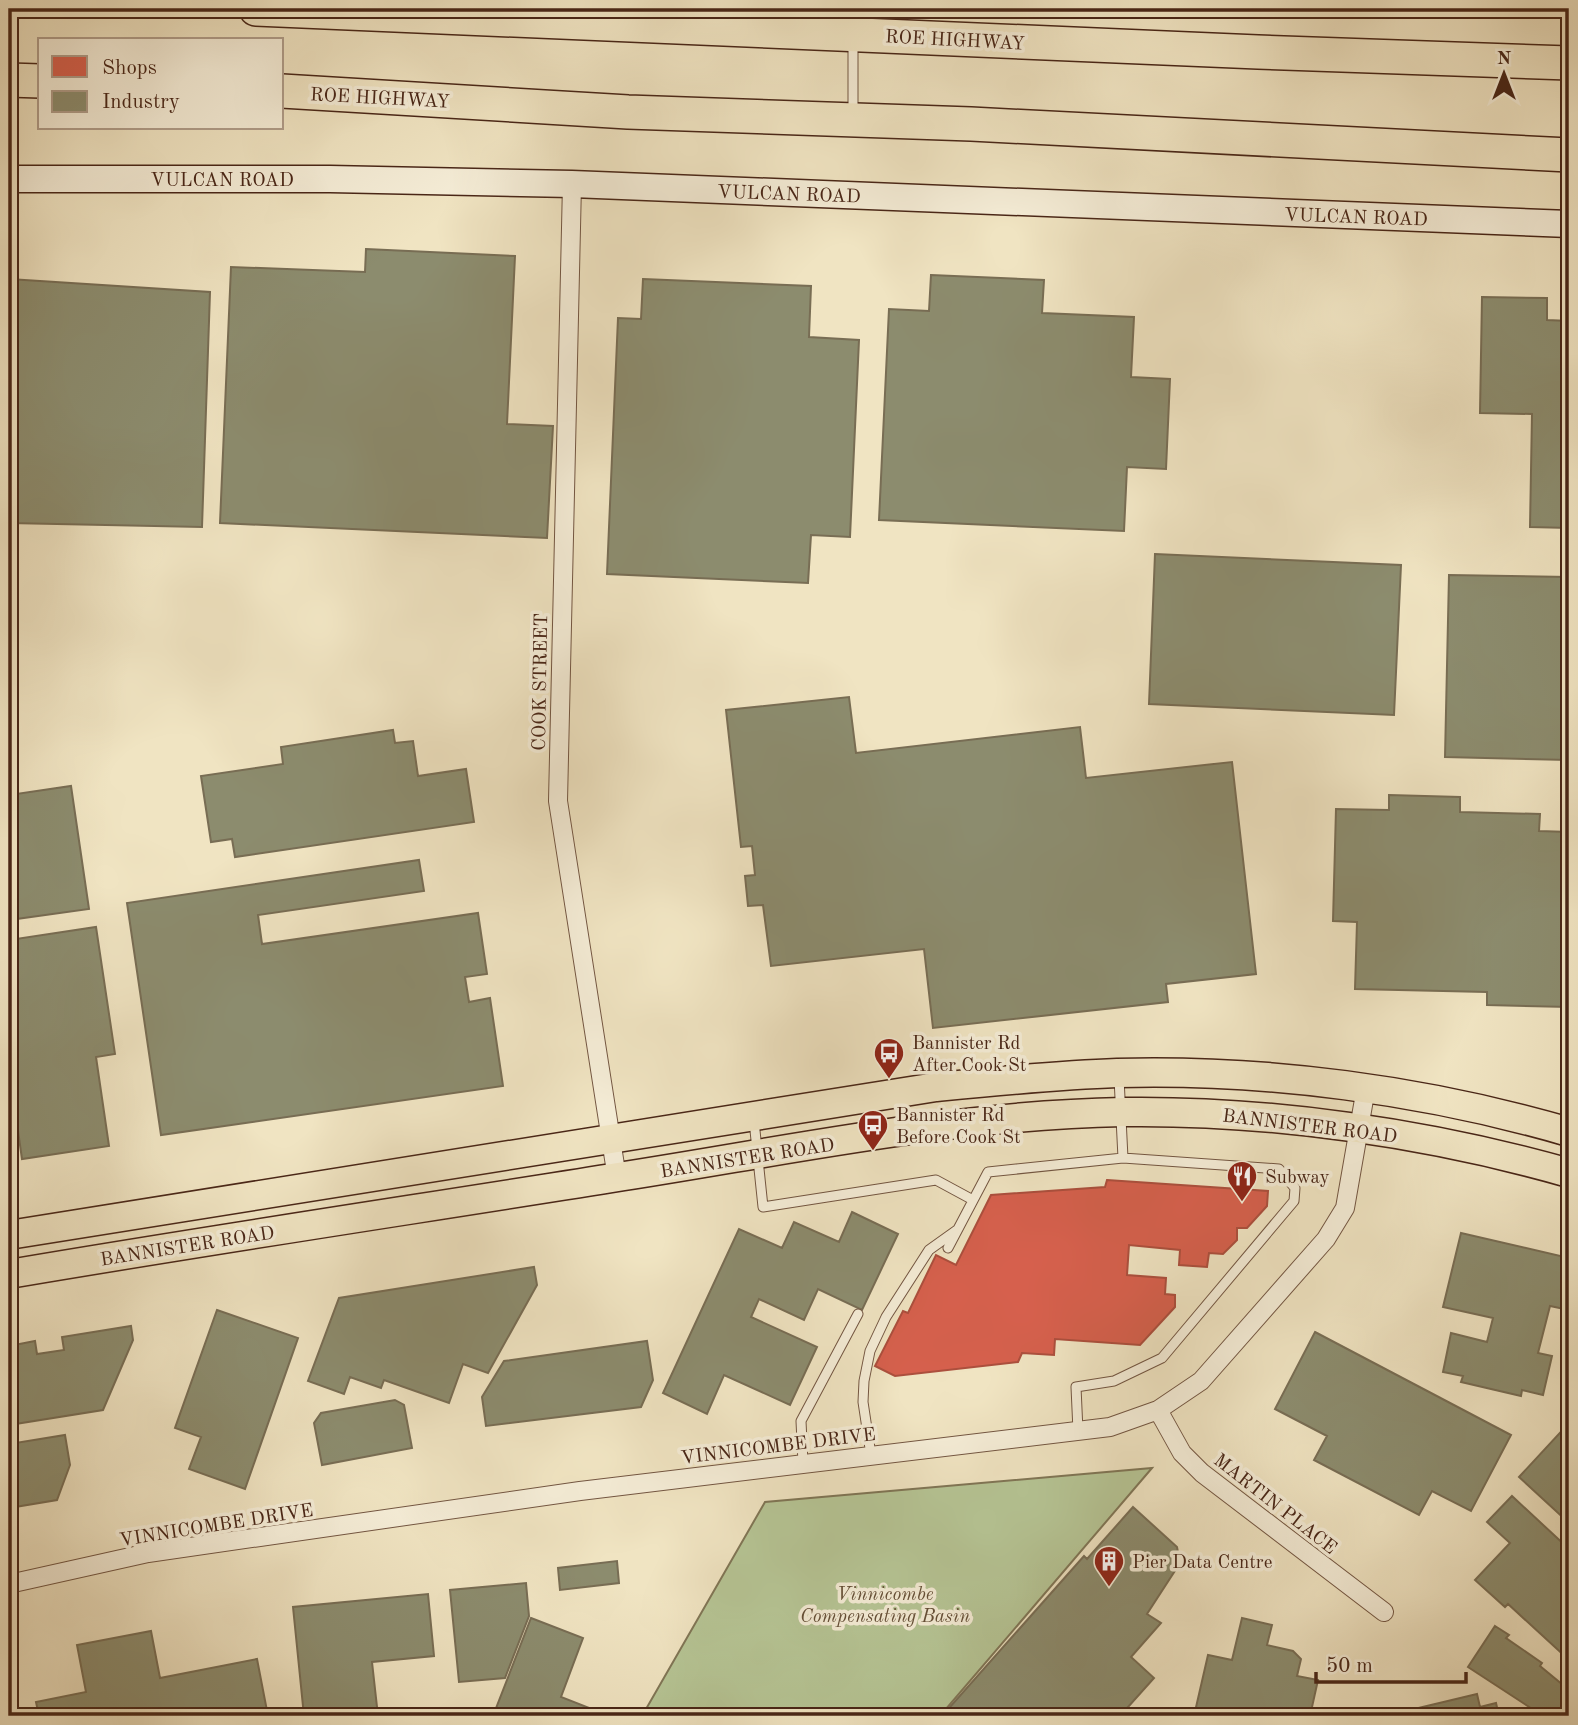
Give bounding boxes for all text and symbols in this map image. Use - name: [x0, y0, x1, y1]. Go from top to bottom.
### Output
- street label: ROE HIGHWAY: [884, 28, 1025, 55]
- legend: [38, 38, 284, 130]
- north arrow: [1470, 38, 1540, 108]
- text: N: [1497, 50, 1512, 69]
- text: Shops: [102, 58, 157, 79]
- street label: ROE HIGHWAY: [309, 86, 450, 113]
- text: Industry: [102, 92, 180, 113]
- street label: VULCAN ROAD: [150, 172, 294, 191]
- street label: VULCAN ROAD: [717, 183, 861, 207]
- street label: VULCAN ROAD: [1284, 206, 1428, 230]
- street label: COOK STREET: [531, 613, 552, 751]
- place label: Bannister Rd After Cook St: [912, 1035, 1027, 1076]
- bus stop icon: Bannister Rd After Cook St: [872, 1036, 906, 1080]
- place label: Bannister Rd Before Cook St: [896, 1107, 1021, 1148]
- street label: BANNISTER ROAD: [1221, 1107, 1398, 1148]
- bus stop icon: Bannister Rd Before Cook St: [856, 1108, 890, 1152]
- street label: BANNISTER ROAD: [659, 1136, 836, 1183]
- restaurant icon: Subway: [1225, 1159, 1259, 1203]
- place label: Subway: [1265, 1169, 1330, 1188]
- street label: BANNISTER ROAD: [99, 1224, 276, 1271]
- street label: VINNICOMBE DRIVE: [680, 1426, 877, 1469]
- street label: MARTIN PLACE: [1209, 1451, 1339, 1559]
- street label: VINNICOMBE DRIVE: [118, 1502, 315, 1551]
- building icon: Pier Data Centre: [1092, 1544, 1126, 1588]
- place label: Pier Data Centre: [1132, 1554, 1272, 1573]
- park label: Vinnicombe Compensating Basin: [800, 1586, 970, 1627]
- scale bar: [1316, 1641, 1466, 1685]
- text: 50 m: [1326, 1656, 1373, 1677]

